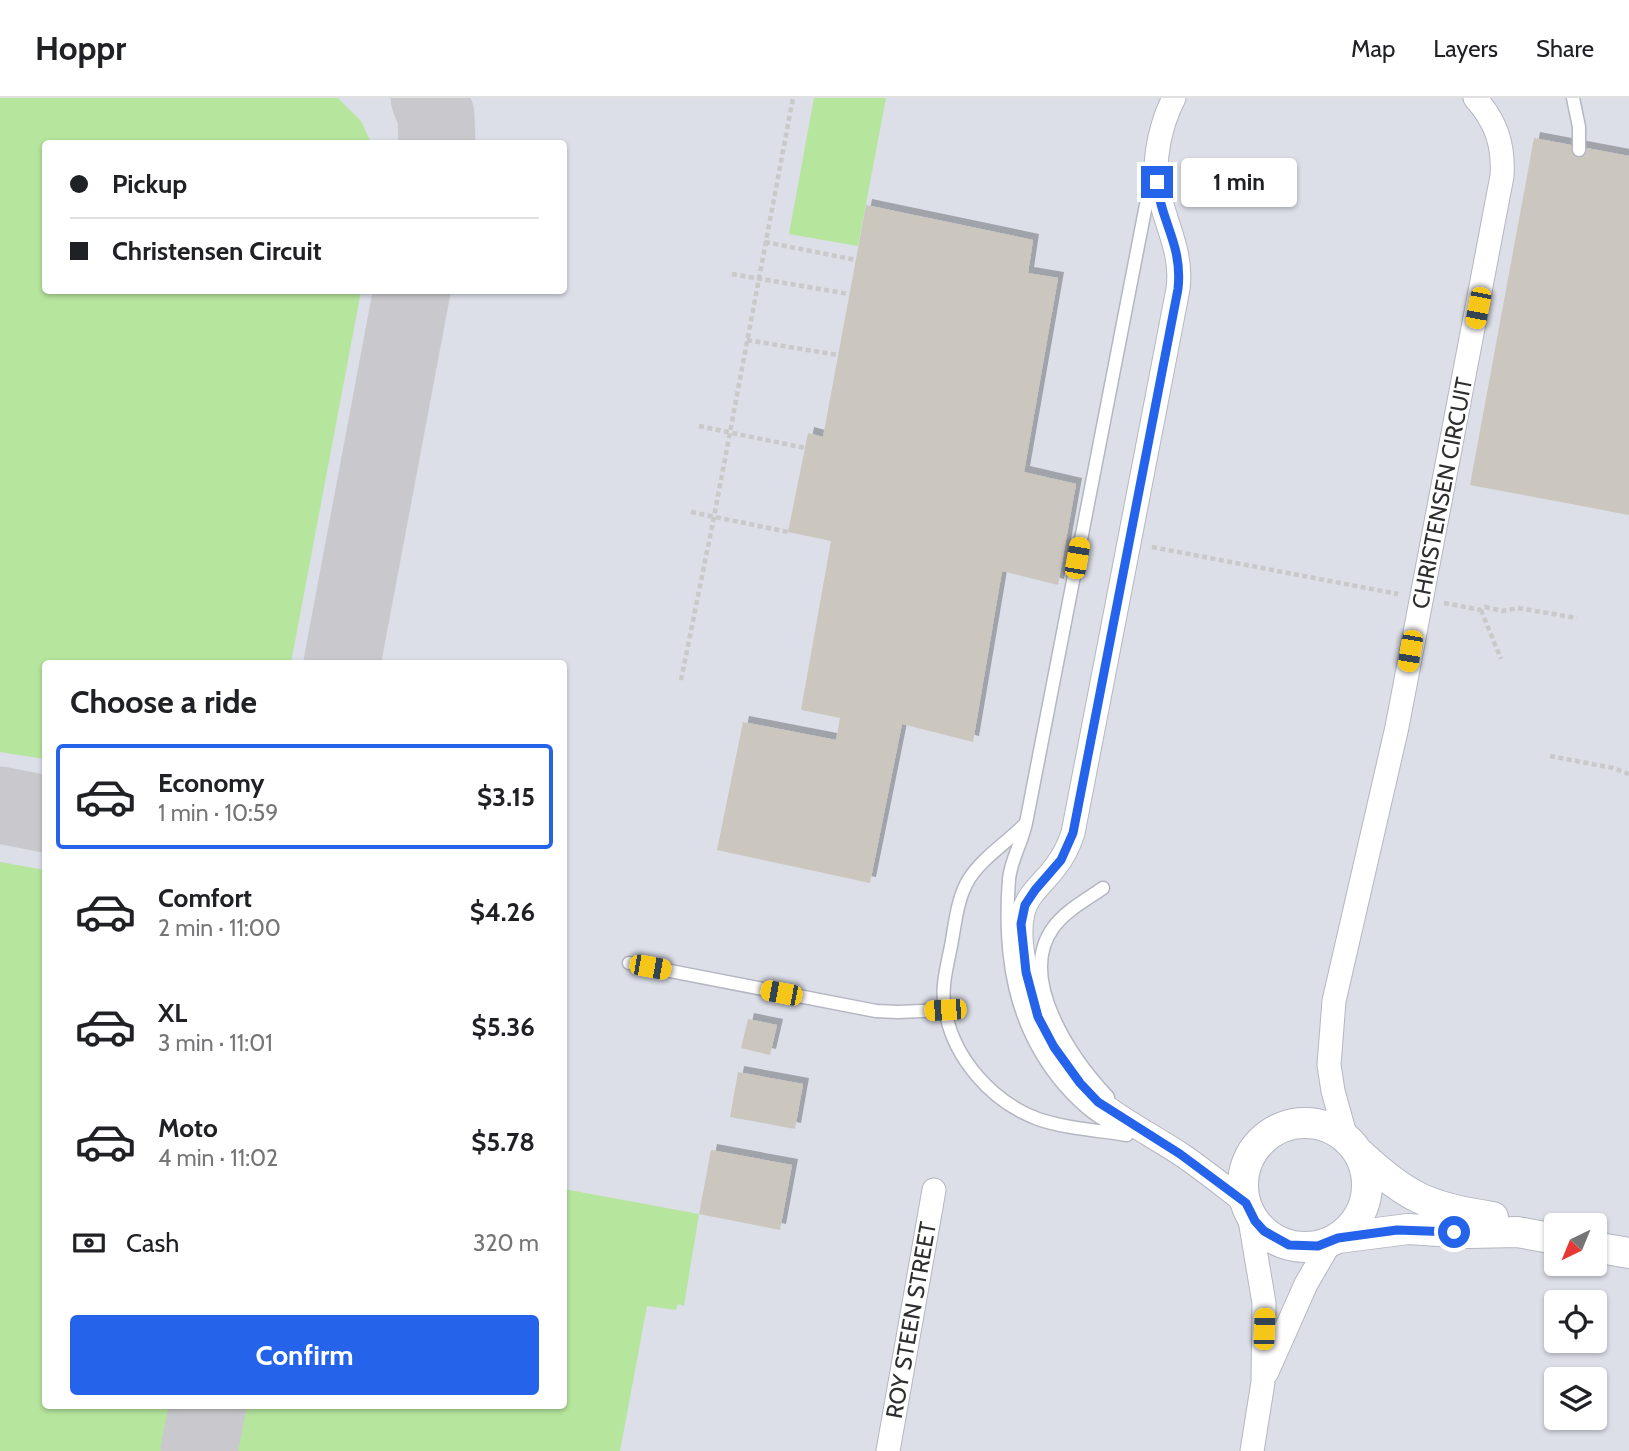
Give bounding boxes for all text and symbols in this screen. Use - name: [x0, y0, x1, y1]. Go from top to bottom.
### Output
- text: Hoppr: [35, 28, 126, 68]
- text: Map: [1351, 34, 1395, 63]
- text: Layers: [1433, 34, 1498, 63]
- text: Share: [1536, 34, 1594, 63]
- callout: 1 min: [1182, 158, 1297, 206]
- route end: [1141, 166, 1173, 198]
- text: Pickup: [112, 168, 187, 200]
- text: 1 min: [1213, 168, 1265, 196]
- text: Christensen Circuit: [112, 235, 322, 267]
- car: [1464, 285, 1493, 331]
- street label: CHRISTENSEN CIRCUIT: [1406, 375, 1478, 611]
- car: [1064, 535, 1091, 581]
- car: [1397, 628, 1424, 674]
- text: Choose a ride: [70, 682, 257, 721]
- icon: car: [74, 765, 137, 828]
- text: Economy: [158, 767, 264, 799]
- text: $3.15: [477, 781, 535, 813]
- text: 1 min · 10:59: [158, 799, 278, 827]
- icon: car: [74, 880, 137, 943]
- text: Comfort: [158, 882, 252, 914]
- text: $4.26: [470, 896, 535, 928]
- text: 2 min · 11:00: [158, 914, 281, 942]
- car: [628, 953, 673, 981]
- car: [759, 979, 804, 1007]
- icon: car: [74, 995, 137, 1058]
- text: XL: [158, 997, 187, 1029]
- car: [924, 998, 967, 1022]
- text: $5.36: [472, 1011, 535, 1043]
- text: 3 min · 11:01: [158, 1029, 273, 1057]
- icon: car: [74, 1110, 137, 1173]
- text: Moto: [158, 1112, 218, 1144]
- text: $5.78: [471, 1126, 535, 1158]
- text: 4 min · 11:02: [158, 1144, 278, 1172]
- north arrow: [1544, 1213, 1606, 1276]
- map controls: [1544, 1213, 1607, 1430]
- route start: [1438, 1216, 1470, 1248]
- street label: ROY STEEN STREET: [880, 1220, 942, 1420]
- icon: cash: [70, 1224, 108, 1262]
- text: Cash: [126, 1227, 179, 1259]
- text: 320 m: [473, 1229, 539, 1257]
- button: locate: [1544, 1290, 1607, 1353]
- car: [1253, 1308, 1276, 1350]
- button: Confirm: [70, 1315, 539, 1395]
- button: layers: [1544, 1367, 1607, 1430]

